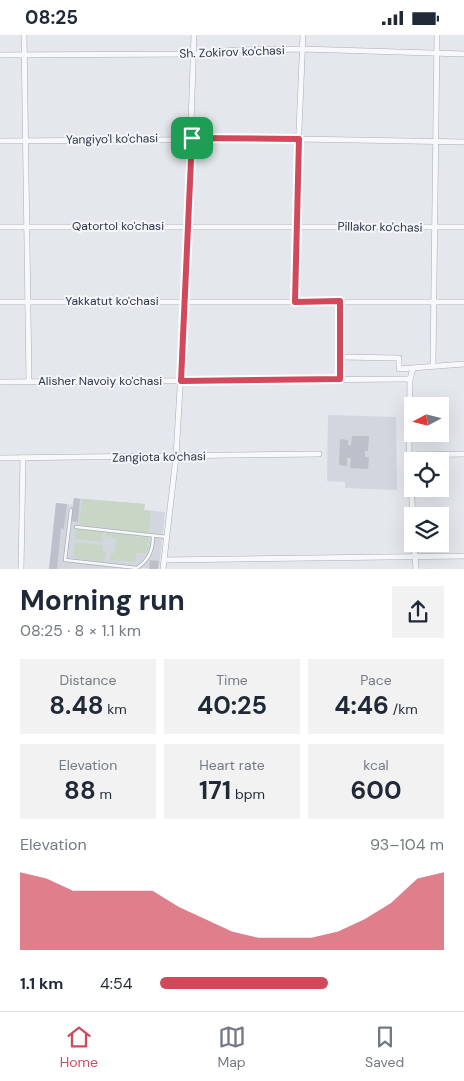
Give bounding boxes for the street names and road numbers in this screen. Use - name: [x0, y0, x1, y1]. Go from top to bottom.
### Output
- street label: Sh. Zokirov ko'chasi: [179, 42, 285, 62]
- street label: Yangiyo'l ko'chasi: [66, 130, 158, 148]
- street label: Qatortol ko'chasi: [72, 218, 164, 234]
- street label: Pillakor ko'chasi: [337, 218, 423, 236]
- street label: Yakkatut ko'chasi: [65, 293, 159, 309]
- street label: Alisher Navoiy ko'chasi: [38, 373, 162, 389]
- street label: Zangiota ko'chasi: [112, 448, 206, 466]

